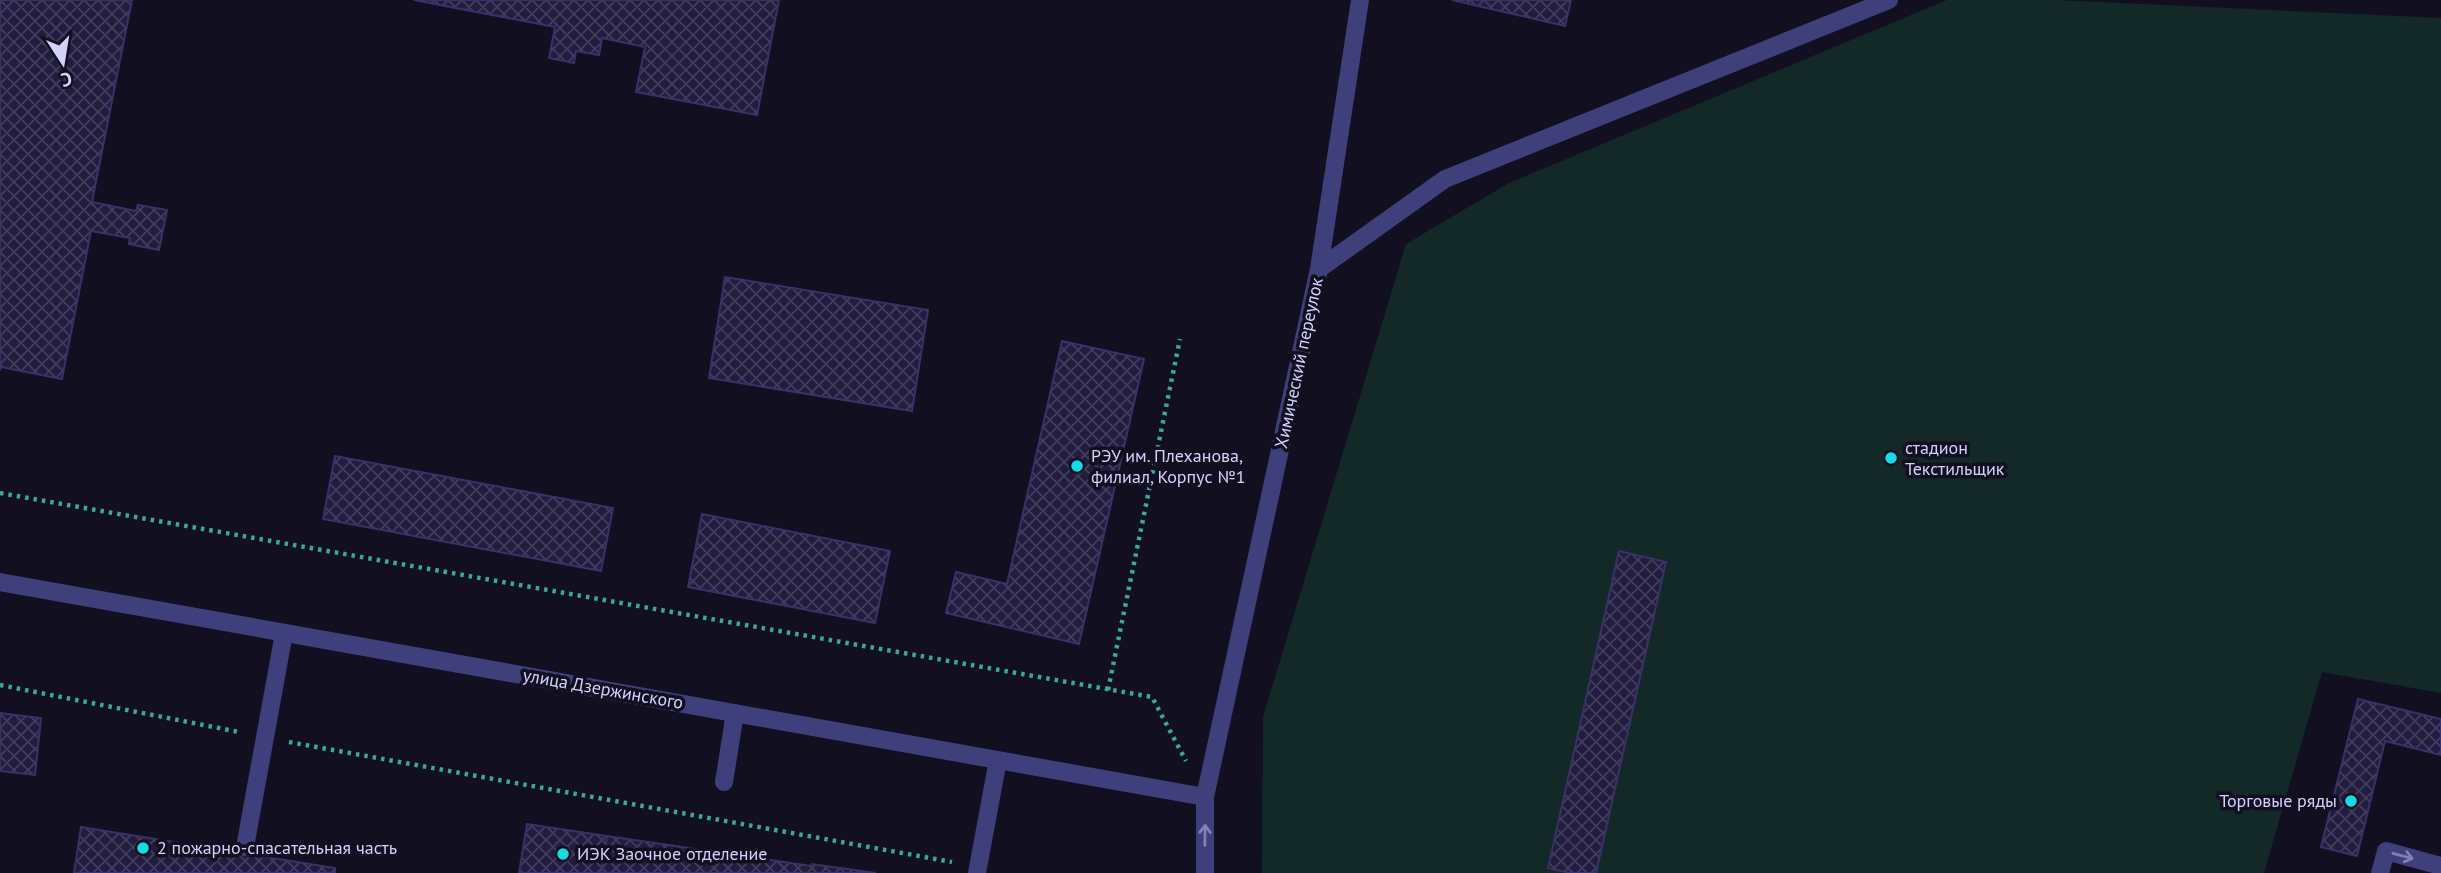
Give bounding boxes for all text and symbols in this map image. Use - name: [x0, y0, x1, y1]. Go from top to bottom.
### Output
- north arrow: [28, 28, 98, 98]
- text: С: [58, 67, 74, 93]
- street label: Химический переулок: [1269, 275, 1328, 450]
- place label: стадион Текстильщик: [1905, 436, 2005, 480]
- place label: РЭУ им. Плеханова, филиал, Корпус №1: [1091, 444, 1246, 488]
- marker: стадион Текстильщик: [1883, 450, 1899, 466]
- marker: РЭУ им. Плеханова, филиал, Корпус №1: [1069, 458, 1085, 474]
- street label: улица Дзержинского: [521, 663, 685, 714]
- place label: Торговые ряды: [2219, 789, 2337, 812]
- marker: Торговые ряды: [2343, 793, 2359, 809]
- one-way arrow: [1198, 824, 1212, 847]
- place label: 2 пожарно-спасательная часть: [157, 836, 397, 859]
- marker: 2 пожарно-спасательная часть: [135, 840, 151, 856]
- place label: ИЭК Заочное отделение: [577, 842, 767, 865]
- marker: ИЭК Заочное отделение: [555, 846, 571, 862]
- one-way arrow: [2391, 850, 2413, 863]

